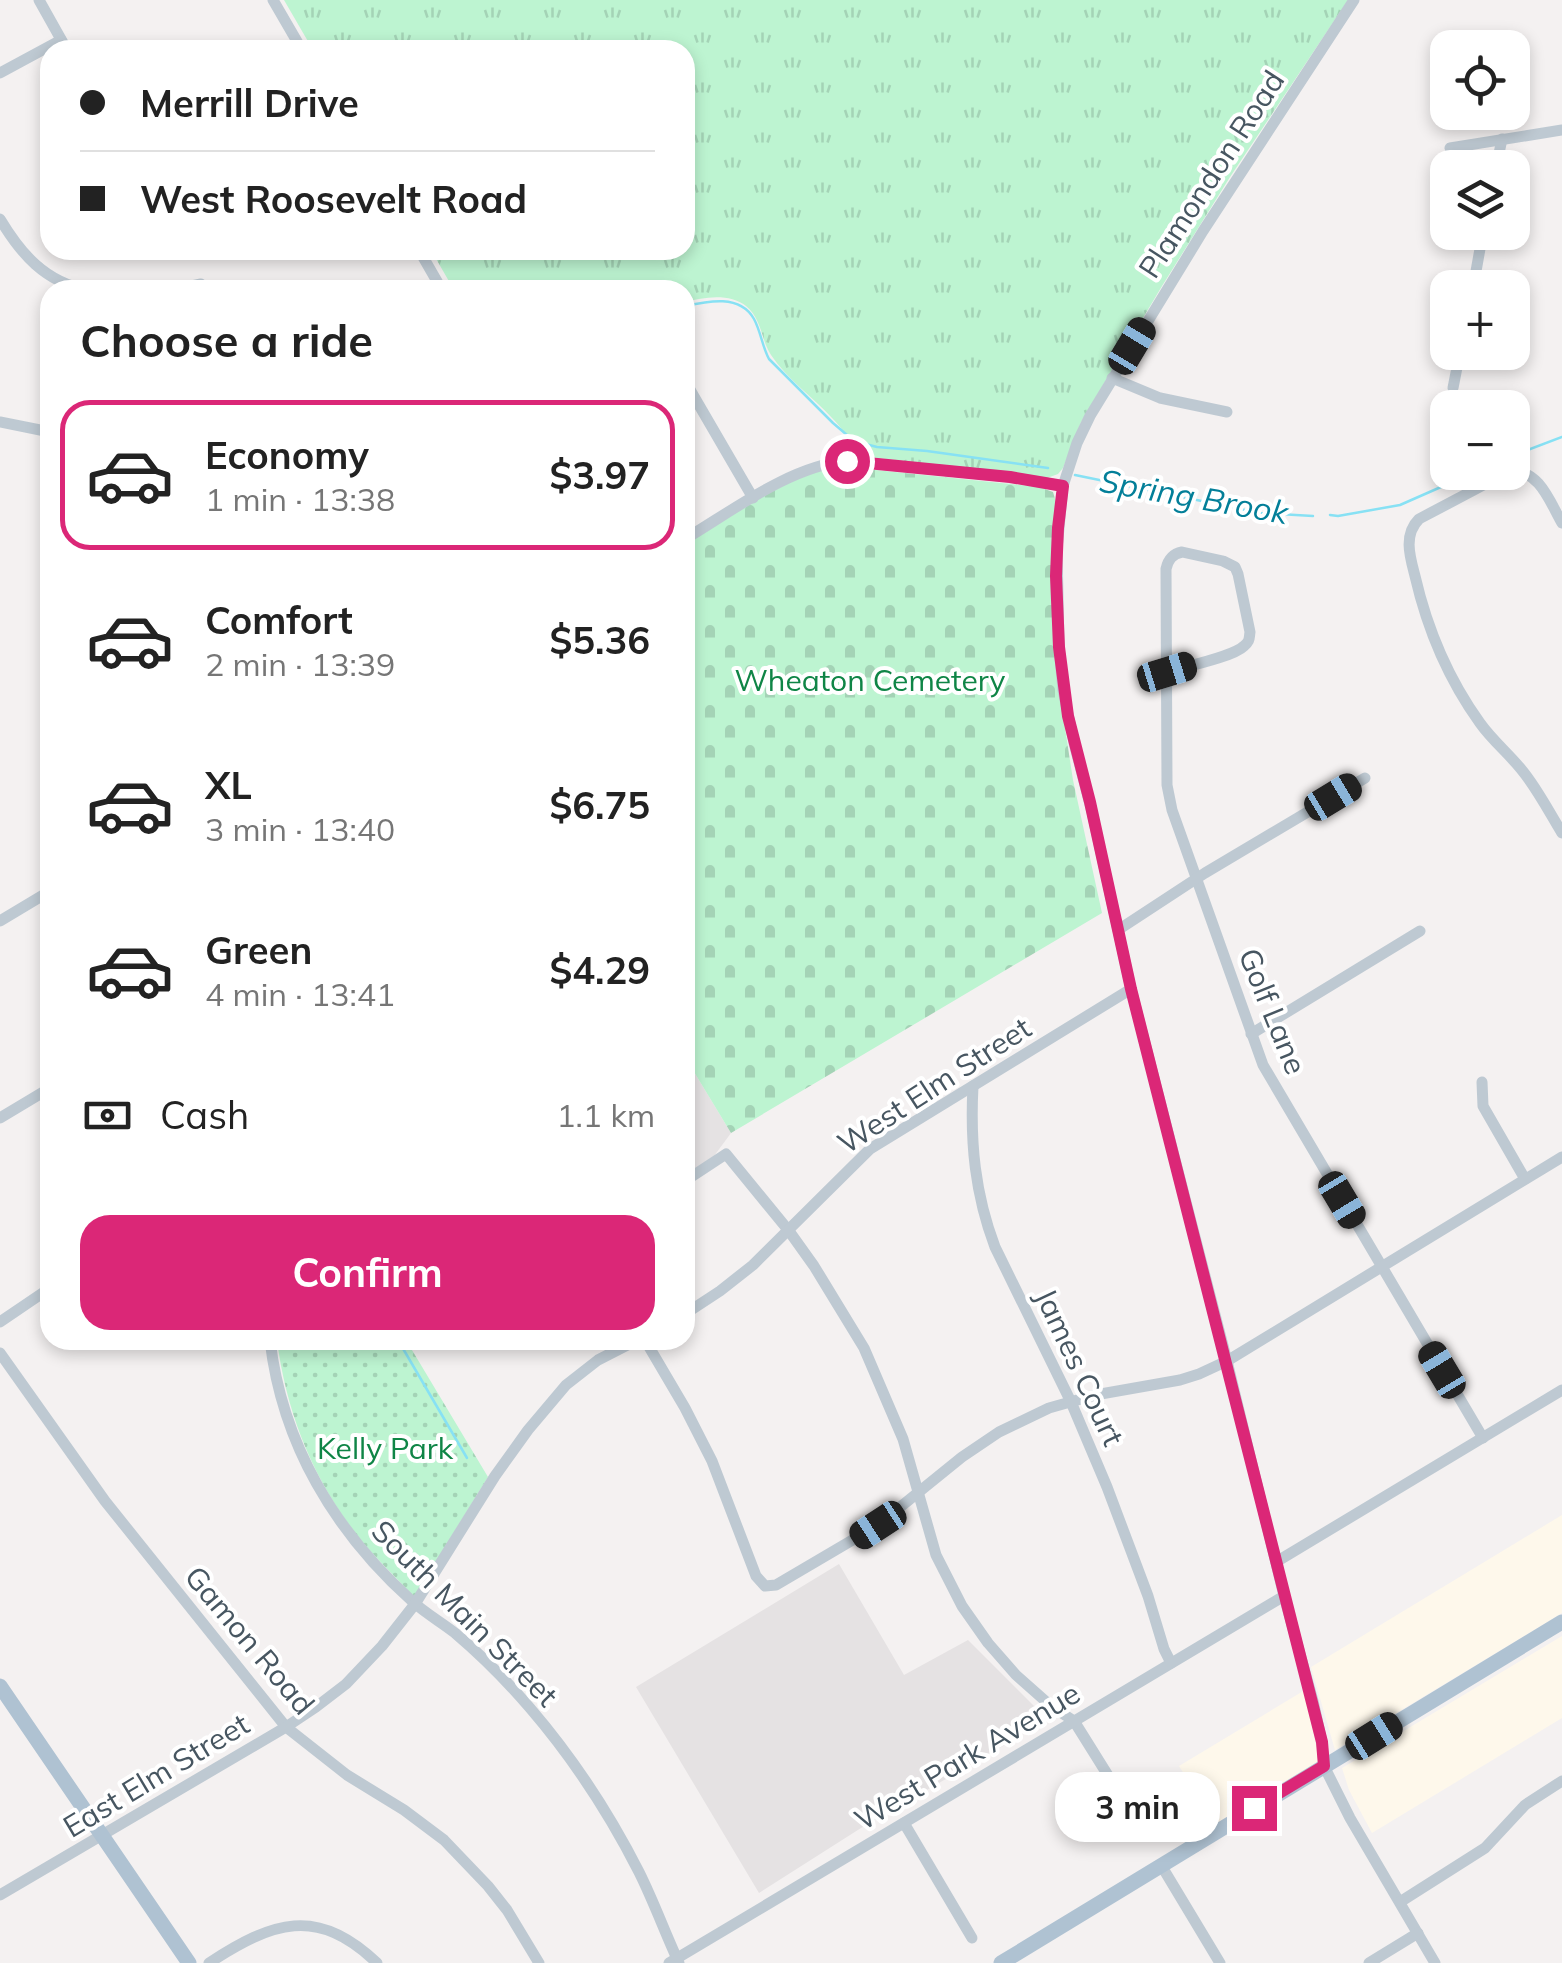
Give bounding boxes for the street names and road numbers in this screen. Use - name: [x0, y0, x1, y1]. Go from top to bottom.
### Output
- street label: Plamondon Road: [1130, 63, 1292, 285]
- street label: Golf Lane: [1231, 942, 1315, 1080]
- street label: West Elm Street: [830, 1008, 1038, 1162]
- street label: James Court: [1027, 1282, 1133, 1452]
- street label: South Main Street: [364, 1512, 566, 1714]
- street label: Gamon Road: [177, 1558, 323, 1722]
- street label: West Park Avenue: [847, 1674, 1087, 1838]
- street label: East Elm Street: [56, 1705, 256, 1845]

